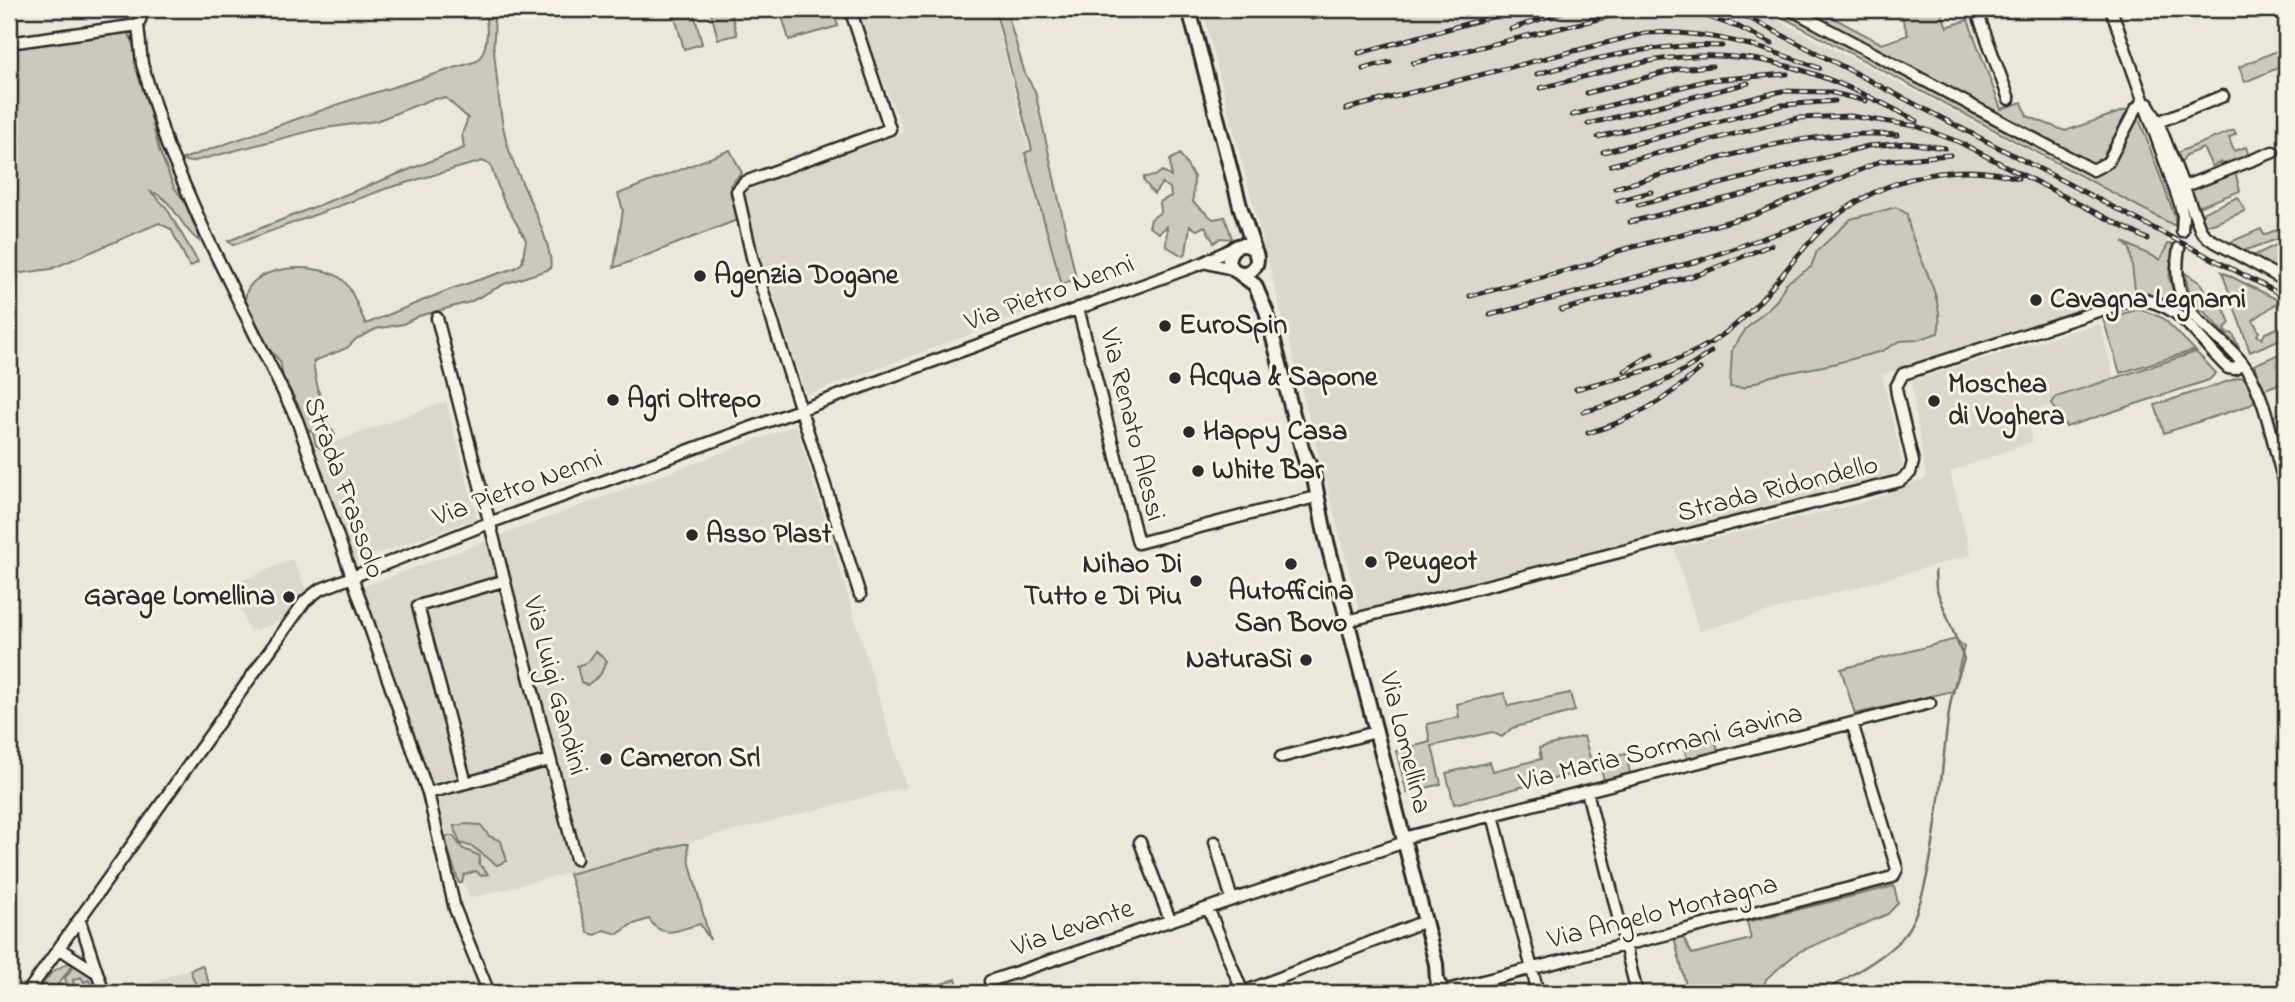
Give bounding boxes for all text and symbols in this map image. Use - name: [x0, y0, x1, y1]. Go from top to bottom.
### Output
- street label: Via Pietro Nenni: [959, 244, 1140, 344]
- place label: Agenzia Dogane: [714, 256, 900, 298]
- marker: Agenzia Dogane: [692, 268, 708, 284]
- place label: Cavagna Legnami: [2050, 280, 2246, 322]
- marker: Cavagna Legnami: [2028, 292, 2044, 308]
- place label: EuroSpin: [1179, 306, 1287, 347]
- marker: EuroSpin: [1157, 318, 1173, 334]
- street label: Via Renato Alessi: [1087, 323, 1175, 526]
- place label: Acqua & Sapone: [1189, 358, 1379, 399]
- place label: Moschea di Voghera: [1948, 365, 2065, 439]
- marker: Acqua & Sapone: [1167, 370, 1183, 386]
- place label: Agri Oltrepo: [627, 380, 761, 422]
- street label: Strada Frassolo: [291, 392, 395, 584]
- marker: Agri Oltrepo: [605, 392, 621, 408]
- marker: Moschea di Voghera: [1926, 393, 1942, 409]
- place label: Happy Casa: [1203, 412, 1347, 453]
- marker: Happy Casa: [1181, 424, 1197, 440]
- street label: Via Pietro Nenni: [427, 439, 608, 539]
- street label: Strada Ridondello: [1673, 445, 1883, 535]
- place label: White Bar: [1212, 451, 1325, 492]
- marker: White Bar: [1190, 463, 1206, 479]
- place label: Asso Plast: [706, 515, 832, 556]
- marker: Asso Plast: [684, 527, 700, 543]
- place label: Peugeot: [1385, 542, 1478, 584]
- place label: Nihao Di Tutto e Di Piu: [1024, 545, 1182, 618]
- marker: Peugeot: [1363, 554, 1379, 570]
- marker: Autofficina San Bovo: [1283, 556, 1299, 572]
- place label: Autofficina San Bovo: [1228, 572, 1354, 645]
- marker: Nihao Di Tutto e Di Piu: [1188, 573, 1204, 589]
- place label: Garage Lomellina: [84, 577, 275, 619]
- marker: Garage Lomellina: [281, 589, 297, 605]
- street label: Via Luigi Gandini: [510, 591, 598, 780]
- place label: NaturaSì: [1186, 640, 1292, 681]
- marker: NaturaSì: [1298, 652, 1314, 668]
- street label: Via Lomellina: [1366, 667, 1441, 818]
- street label: Via Maria Sormani Gavina: [1514, 694, 1807, 804]
- place label: Cameron Srl: [620, 739, 760, 780]
- marker: Cameron Srl: [598, 751, 614, 767]
- street label: Via Angelo Montagna: [1543, 865, 1782, 962]
- street label: Via Levante: [1006, 889, 1140, 969]

